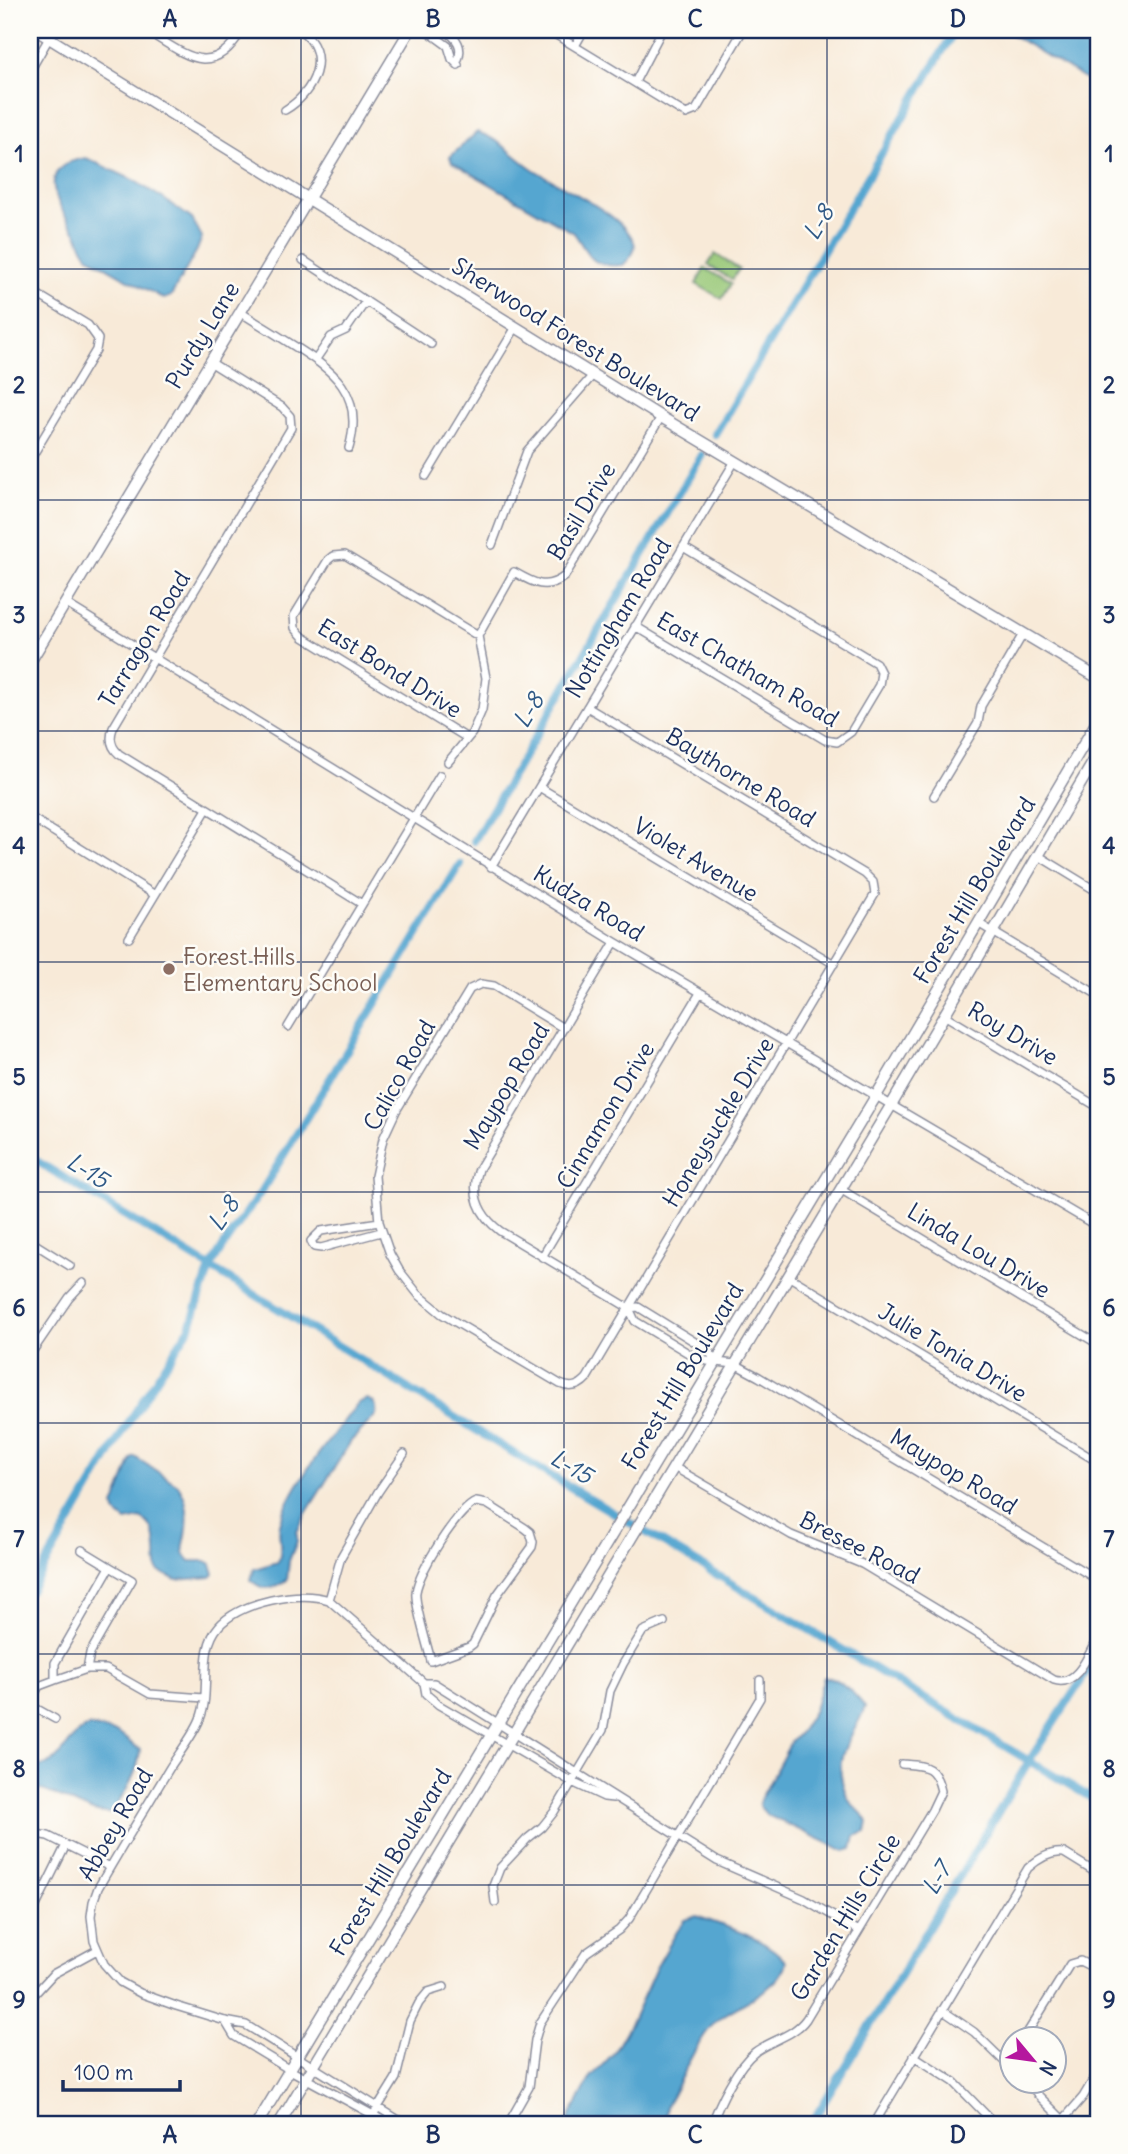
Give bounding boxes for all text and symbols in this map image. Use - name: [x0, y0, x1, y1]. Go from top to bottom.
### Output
- text: A: [163, 4, 178, 33]
- text: B: [425, 4, 441, 33]
- text: C: [687, 4, 703, 33]
- text: D: [950, 4, 966, 33]
- text: 1: [14, 139, 24, 168]
- text: 1: [1104, 139, 1114, 168]
- water label: L-8: [796, 197, 841, 245]
- street label: Sherwood Forest Boulevard: [447, 251, 705, 427]
- street label: Purdy Lane: [159, 276, 245, 394]
- text: 2: [13, 370, 26, 399]
- text: 2: [1103, 370, 1116, 399]
- street label: Basil Drive: [541, 457, 621, 565]
- street label: Nottingham Road: [559, 533, 677, 703]
- street label: Tarragon Road: [92, 566, 196, 712]
- text: 3: [12, 600, 26, 629]
- text: 3: [1102, 600, 1116, 629]
- street label: East Chatham Road: [652, 605, 844, 733]
- street label: East Bond Drive: [312, 612, 468, 724]
- water label: L-8: [506, 685, 551, 733]
- street label: Baythorne Road: [661, 721, 821, 833]
- street label: Forest Hill Boulevard: [907, 791, 1041, 989]
- street label: Violet Avenue: [628, 810, 764, 908]
- text: 4: [12, 831, 26, 860]
- text: 4: [1102, 831, 1116, 860]
- street label: Kudza Road: [528, 859, 650, 947]
- place label: Forest Hills Elementary School: [183, 942, 377, 997]
- marker: Forest Hills Elementary School: [161, 961, 177, 977]
- street label: Roy Drive: [963, 995, 1063, 1071]
- street label: Calico Road: [357, 1015, 441, 1135]
- street label: Maypop Road: [457, 1017, 555, 1155]
- street label: Honeysuckle Drive: [656, 1032, 780, 1212]
- street label: Cinnamon Drive: [550, 1036, 660, 1194]
- text: 5: [12, 1062, 26, 1091]
- text: 5: [1102, 1062, 1116, 1091]
- water label: L-15: [61, 1146, 116, 1195]
- water label: L-8: [201, 1188, 247, 1236]
- street label: Linda Lou Drive: [902, 1196, 1056, 1304]
- street label: Forest Hill Boulevard: [615, 1277, 749, 1475]
- text: 6: [12, 1293, 26, 1322]
- text: 6: [1102, 1293, 1116, 1322]
- street label: Julie Tonia Drive: [873, 1296, 1033, 1408]
- street label: Maypop Road: [885, 1422, 1023, 1520]
- water label: L-15: [546, 1442, 600, 1491]
- street label: Bresee Road: [795, 1504, 925, 1590]
- text: 7: [13, 1524, 25, 1553]
- text: 7: [1103, 1524, 1115, 1553]
- text: 8: [12, 1754, 26, 1783]
- text: 8: [1102, 1754, 1116, 1783]
- street label: Abbey Road: [71, 1763, 159, 1885]
- street label: Forest Hill Boulevard: [323, 1763, 457, 1961]
- street label: Garden Hills Circle: [784, 1828, 906, 2006]
- water label: L-7: [915, 1853, 959, 1900]
- text: 9: [12, 1985, 26, 2014]
- text: 9: [1102, 1985, 1116, 2014]
- north arrow: [998, 2024, 1068, 2094]
- scale bar: [63, 2049, 180, 2093]
- text: N: [1034, 2057, 1062, 2080]
- text: 100 m: [74, 2059, 133, 2086]
- text: A: [163, 2120, 178, 2149]
- text: B: [425, 2120, 441, 2149]
- text: C: [687, 2120, 703, 2149]
- text: D: [950, 2120, 966, 2149]

